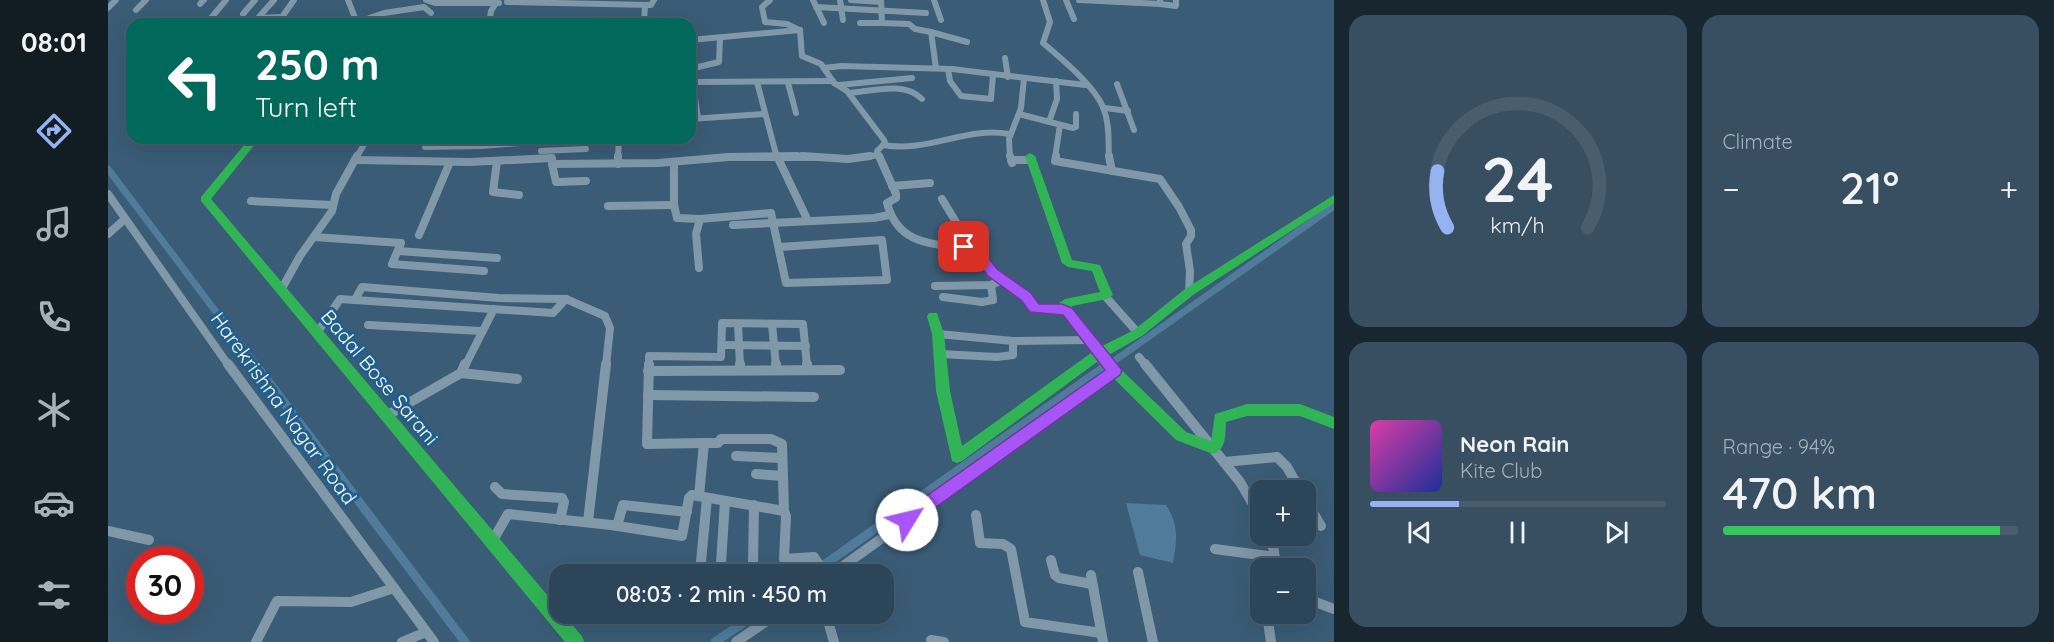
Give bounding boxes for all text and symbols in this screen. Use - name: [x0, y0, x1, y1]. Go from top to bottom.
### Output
- text: 08:01: [21, 25, 87, 59]
- text: 250 m: [255, 38, 379, 91]
- icon: left: [156, 42, 234, 120]
- text: Turn left: [255, 90, 357, 124]
- icon: directions: [33, 110, 75, 152]
- text: Climate: [1723, 129, 1793, 154]
- text: 24: [1482, 140, 1554, 218]
- text: 21°: [1840, 159, 1899, 215]
- text: −: [1723, 168, 1740, 209]
- text: +: [1999, 168, 2018, 209]
- icon: music: [33, 203, 75, 245]
- text: km/h: [1491, 212, 1545, 238]
- pin: [938, 221, 989, 272]
- icon: arrive: [947, 230, 980, 263]
- icon: phone: [33, 296, 75, 338]
- street label: Badal Bose Sarani: [316, 304, 444, 450]
- street label: Harekrishna Nagar Road: [206, 307, 362, 509]
- icon: climate: [33, 389, 75, 431]
- text: Neon Rain: [1460, 430, 1569, 458]
- text: Range · 94%: [1723, 434, 1835, 459]
- text: Kite Club: [1460, 458, 1542, 483]
- text: 470 km: [1723, 464, 1877, 520]
- map controls: [1250, 480, 1316, 624]
- button: +: [1250, 480, 1316, 546]
- icon: car: [33, 482, 75, 524]
- position arrow: [875, 488, 939, 552]
- icon: previous: [1403, 516, 1436, 549]
- icon: pause: [1501, 516, 1534, 549]
- icon: next: [1600, 516, 1633, 549]
- speed limit sign: 30: [126, 546, 204, 624]
- button: −: [1250, 558, 1316, 624]
- icon: filters: [33, 574, 75, 616]
- text: 08:03 · 2 min · 450 m: [616, 580, 827, 608]

